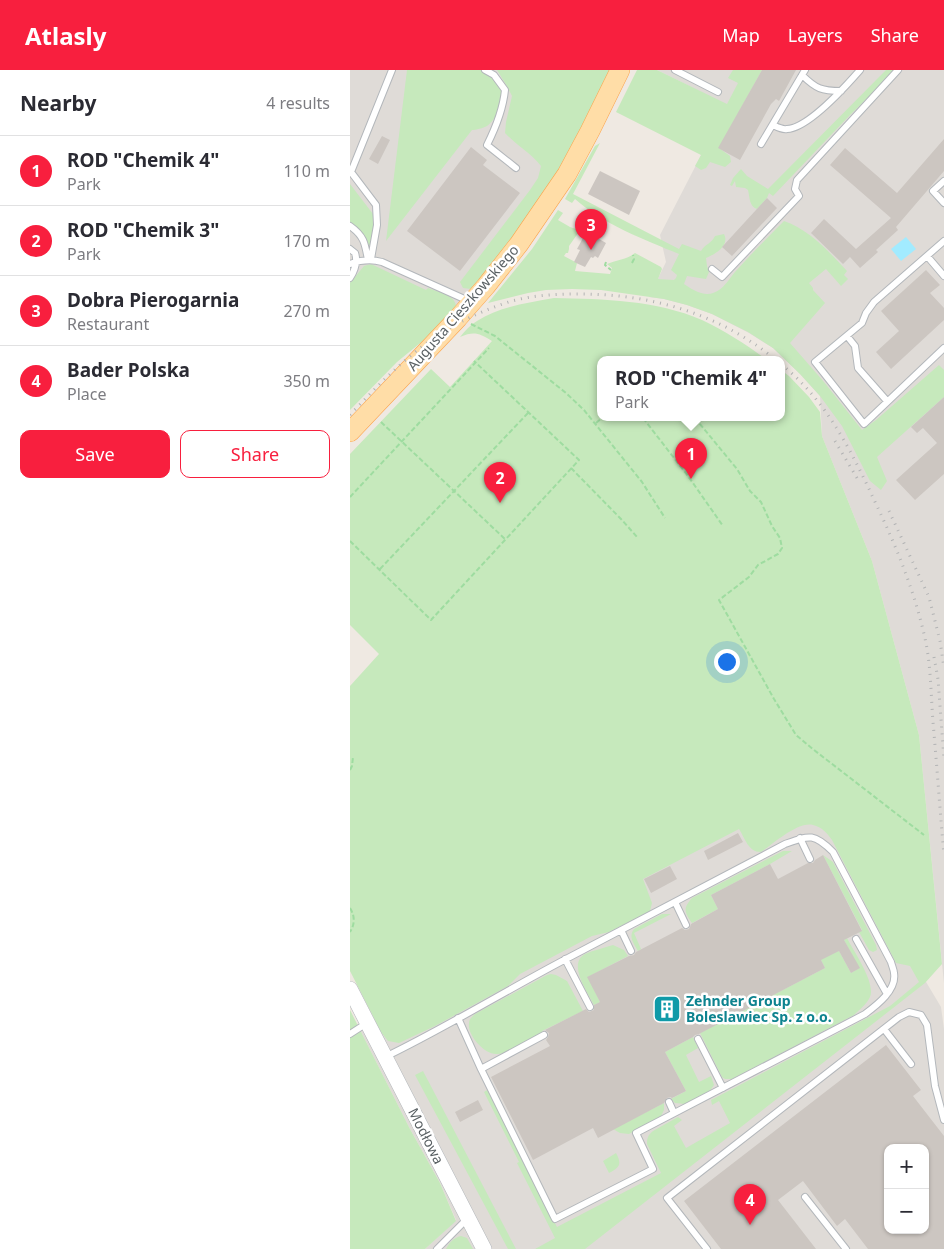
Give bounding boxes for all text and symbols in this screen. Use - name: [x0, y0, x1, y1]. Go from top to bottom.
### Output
- text: Atlasly: [25, 19, 106, 52]
- text: Map: [722, 23, 760, 47]
- text: Layers: [788, 23, 843, 47]
- text: Share: [871, 23, 919, 47]
- text: Nearby: [20, 89, 96, 117]
- text: 4 results: [266, 92, 330, 114]
- text: ROD "Chemik 4": [67, 147, 219, 173]
- text: 1: [31, 160, 41, 182]
- text: 110 m: [283, 160, 330, 182]
- text: Park: [67, 173, 101, 195]
- pin: 3: [575, 209, 607, 250]
- text: ROD "Chemik 3": [67, 217, 219, 243]
- text: 2: [31, 230, 41, 252]
- text: 170 m: [283, 230, 330, 252]
- street label: Augusta Cieszkowskiego: [403, 241, 523, 375]
- text: Park: [67, 243, 101, 265]
- text: Dobra Pierogarnia: [67, 287, 239, 313]
- text: 3: [31, 300, 41, 322]
- text: 270 m: [283, 300, 330, 322]
- text: Restaurant: [67, 313, 149, 335]
- popup: [597, 356, 785, 421]
- text: Bader Polska: [67, 357, 190, 383]
- text: ROD "Chemik 4": [615, 365, 767, 391]
- text: 4: [31, 370, 41, 392]
- text: 350 m: [283, 370, 330, 392]
- text: Place: [67, 383, 107, 405]
- text: Park: [615, 391, 649, 413]
- button: Save: [20, 430, 170, 478]
- button: Share: [180, 430, 330, 478]
- pin: 1: [675, 438, 707, 479]
- pin: 2: [484, 462, 516, 503]
- your location: [714, 649, 740, 675]
- place label: Zehnder Group Boleslawiec Sp. z o.o.: [686, 991, 832, 1026]
- building icon: Zehnder Group Boleslawiec Sp. z o.o.: [652, 994, 682, 1024]
- street label: Modłowa: [404, 1105, 449, 1167]
- map controls: [884, 1144, 929, 1234]
- button: +: [884, 1144, 929, 1189]
- pin: 4: [734, 1184, 766, 1225]
- button: −: [884, 1189, 929, 1234]

